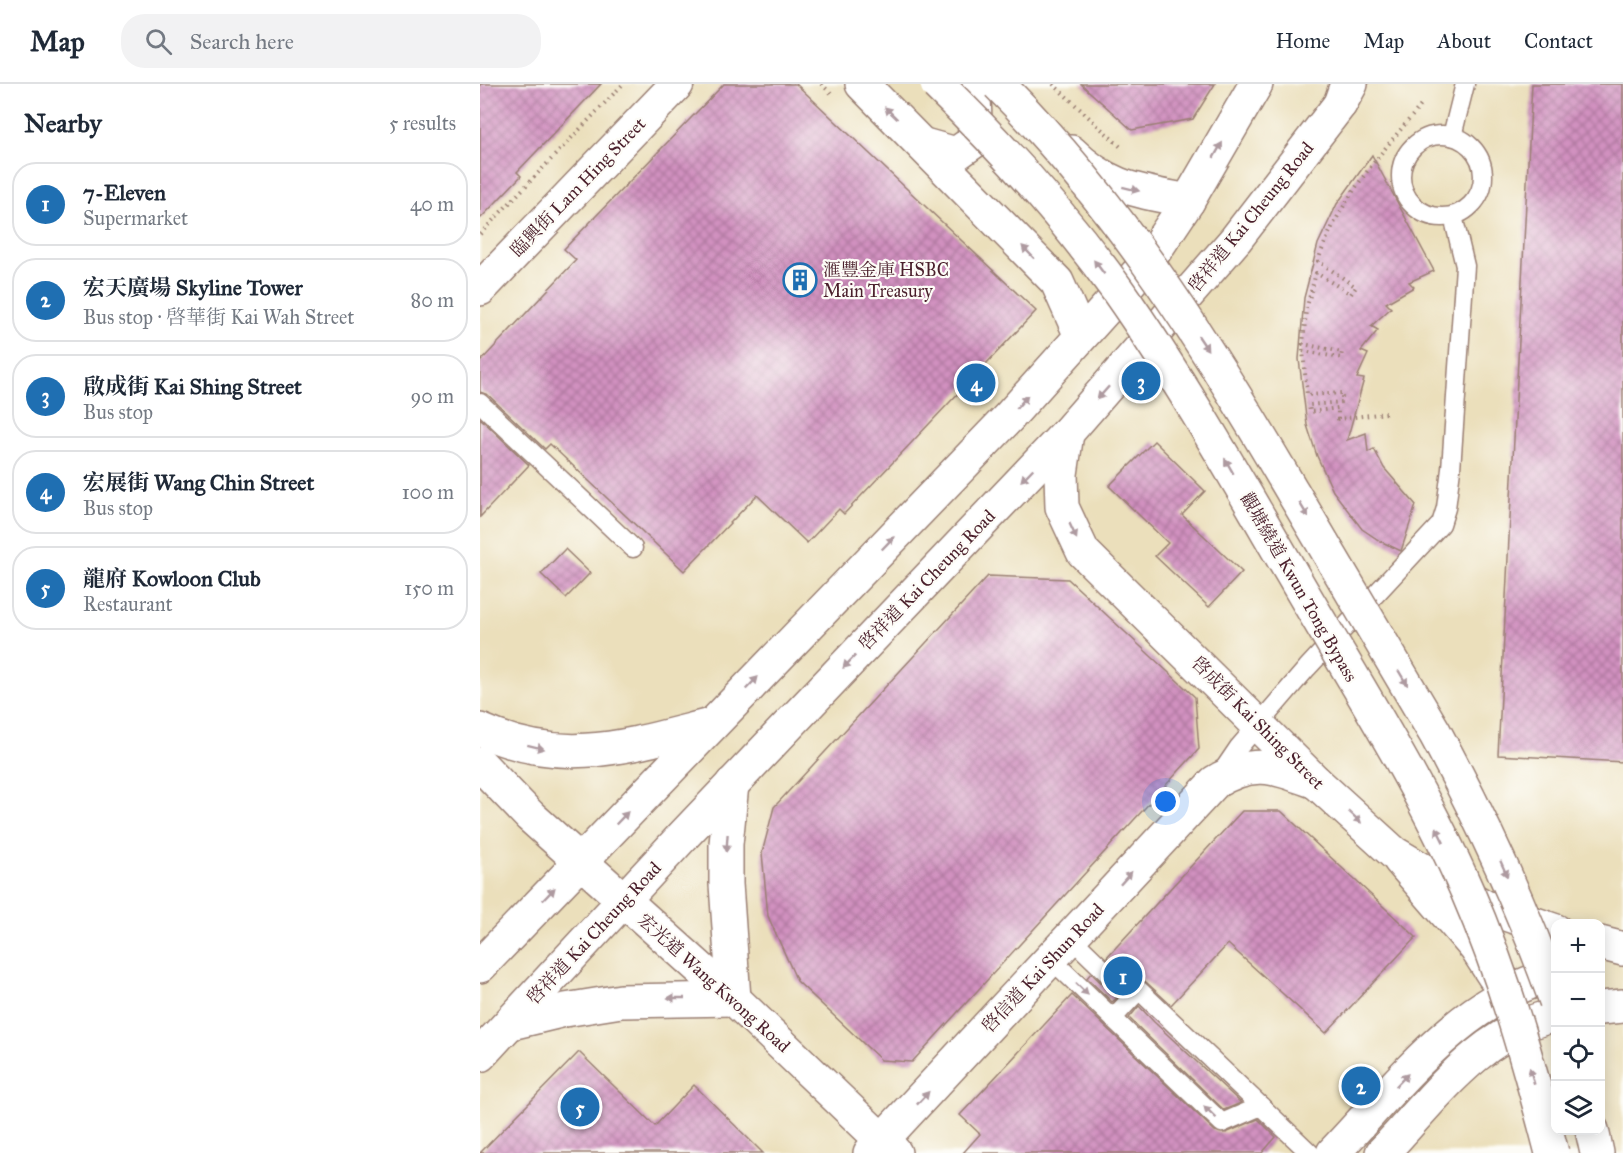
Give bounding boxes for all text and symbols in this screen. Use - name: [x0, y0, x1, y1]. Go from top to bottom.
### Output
- search box: [121, 14, 541, 68]
- text: Map: [30, 24, 85, 59]
- icon: search: [142, 25, 175, 58]
- text: Search here: [190, 28, 294, 55]
- text: Home: [1275, 28, 1330, 54]
- text: Map: [1363, 28, 1404, 54]
- text: About: [1437, 28, 1491, 54]
- text: Contact: [1524, 28, 1593, 54]
- one-way arrow: [884, 106, 899, 120]
- text: Nearby: [24, 107, 102, 139]
- text: 5 results: [389, 111, 456, 135]
- street label: 臨興街 Lam Hing Street: [506, 112, 651, 262]
- street label: 啓祥道 Kai Cheung Road: [1184, 138, 1319, 297]
- one-way arrow: [1212, 142, 1223, 158]
- text: 7-Eleven: [83, 179, 166, 206]
- one-way arrow: [1122, 184, 1140, 194]
- text: 1: [42, 192, 49, 216]
- text: 40 m: [410, 192, 454, 216]
- text: Supermarket: [83, 206, 188, 230]
- one-way arrow: [1022, 245, 1036, 259]
- place label: 滙豐金庫 HSBC Main Treasury: [823, 259, 949, 302]
- one-way arrow: [1093, 259, 1106, 275]
- building icon: 滙豐金庫 HSBC Main Treasury: [782, 262, 818, 298]
- text: 宏天廣場 Skyline Tower: [83, 274, 303, 301]
- text: 2: [41, 288, 50, 312]
- text: 80 m: [411, 288, 454, 312]
- text: Bus stop · 啓華街 Kai Wah Street: [83, 305, 354, 329]
- one-way arrow: [1197, 335, 1208, 351]
- pin: 3: [1122, 358, 1160, 404]
- pin: 4: [956, 360, 996, 406]
- text: 啟成街 Kai Shing Street: [83, 373, 302, 400]
- text: 3: [42, 384, 50, 408]
- text: 90 m: [411, 384, 454, 408]
- one-way arrow: [1097, 385, 1110, 400]
- one-way arrow: [1015, 395, 1028, 410]
- text: Bus stop: [83, 400, 153, 424]
- one-way arrow: [1224, 457, 1234, 474]
- one-way arrow: [1020, 468, 1034, 483]
- text: 宏展街 Wang Chin Street: [83, 469, 314, 496]
- text: 4: [40, 480, 51, 504]
- text: 100 m: [402, 480, 454, 504]
- street label: 觀塘繞道 Kwun Tong Bypass: [1235, 488, 1362, 686]
- text: Bus stop: [83, 496, 153, 520]
- one-way arrow: [1298, 502, 1309, 518]
- street label: 啓祥道 Kai Cheung Road: [854, 505, 1000, 656]
- one-way arrow: [1068, 522, 1077, 539]
- one-way arrow: [880, 536, 894, 550]
- text: 龍府 Kowloon Club: [83, 565, 261, 592]
- text: 5: [41, 576, 50, 600]
- text: 150 m: [404, 576, 454, 600]
- text: Restaurant: [83, 592, 173, 616]
- street label: 啓成街 Kai Shing Street: [1186, 652, 1330, 795]
- one-way arrow: [842, 655, 856, 670]
- one-way arrow: [1397, 670, 1408, 686]
- one-way arrow: [745, 676, 758, 691]
- one-way arrow: [526, 743, 545, 753]
- your location: [1151, 787, 1180, 816]
- one-way arrow: [1347, 810, 1362, 823]
- one-way arrow: [615, 811, 629, 826]
- one-way arrow: [1435, 827, 1445, 844]
- one-way arrow: [722, 833, 731, 852]
- street label: 啓祥道 Kai Cheung Road: [522, 857, 666, 1009]
- one-way arrow: [1499, 860, 1509, 878]
- one-way arrow: [1119, 870, 1133, 885]
- one-way arrow: [541, 888, 555, 902]
- street label: 啓信道 Kai Shun Road: [977, 899, 1109, 1037]
- street label: 宏光道 Wang Kwong Road: [633, 909, 795, 1058]
- map controls: [1551, 919, 1605, 1135]
- button: +: [1551, 919, 1605, 973]
- pin: 1: [1104, 954, 1142, 998]
- button: −: [1551, 973, 1605, 1027]
- one-way arrow: [1074, 981, 1088, 995]
- one-way arrow: [666, 993, 685, 1003]
- button: locate: [1551, 1027, 1605, 1081]
- pin: 2: [1342, 1064, 1380, 1108]
- one-way arrow: [1527, 1067, 1536, 1085]
- one-way arrow: [1395, 1074, 1409, 1088]
- button: layers: [1551, 1081, 1605, 1135]
- pin: 5: [560, 1084, 600, 1130]
- one-way arrow: [915, 1091, 929, 1105]
- one-way arrow: [1204, 1105, 1218, 1119]

